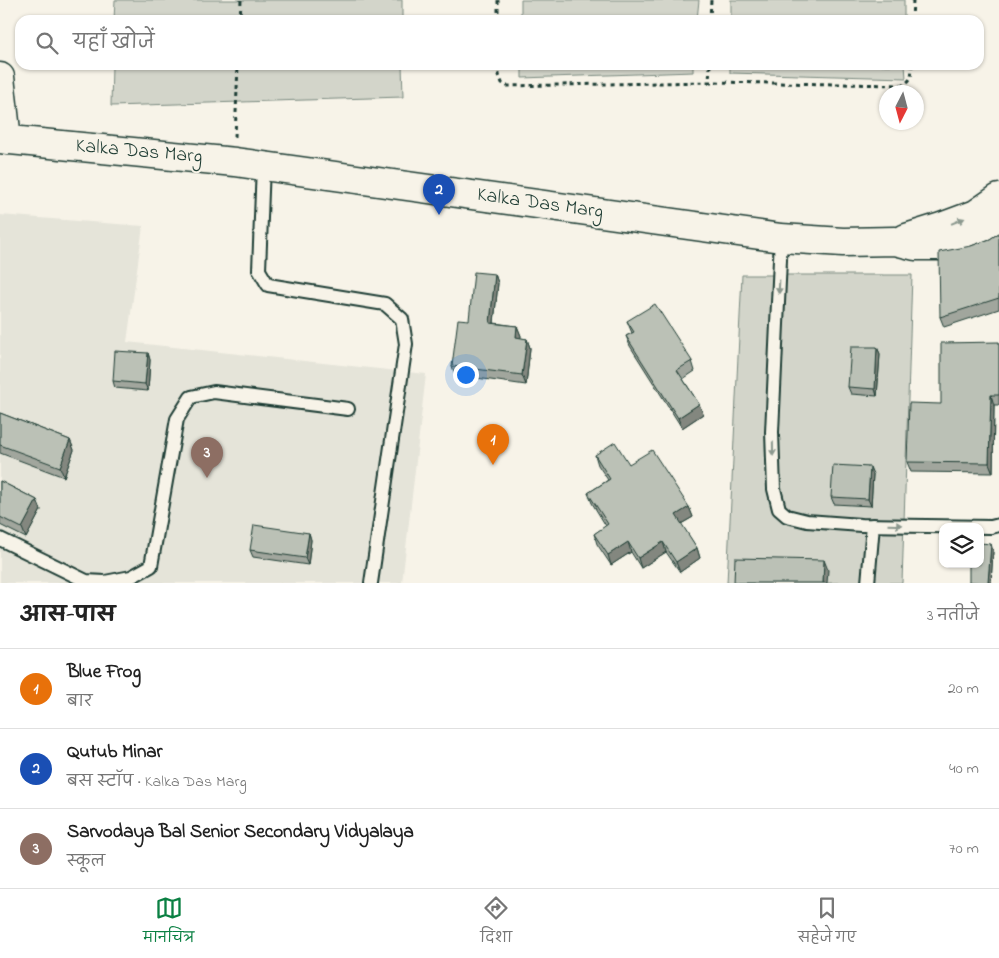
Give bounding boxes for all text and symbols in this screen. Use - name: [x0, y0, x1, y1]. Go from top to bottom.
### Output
- search box: [15, 15, 984, 70]
- icon: search: [33, 29, 61, 57]
- text: यहाँ खोजें: [73, 30, 155, 57]
- north arrow: [879, 85, 924, 130]
- street label: Kalka Das Marg: [74, 132, 204, 173]
- pin: 2: [423, 174, 455, 215]
- street label: Kalka Das Marg: [475, 181, 605, 228]
- one-way arrow: [951, 216, 965, 224]
- one-way arrow: [775, 279, 783, 295]
- your location: [453, 362, 479, 388]
- pin: 1: [477, 424, 509, 465]
- pin: 3: [191, 437, 223, 478]
- one-way arrow: [769, 441, 777, 457]
- one-way arrow: [887, 521, 903, 529]
- map controls: [939, 523, 984, 568]
- button: layers: [939, 523, 984, 568]
- text: आस-पास: [20, 601, 115, 631]
- text: 3 नतीजे: [927, 604, 979, 628]
- text: Blue Frog: [67, 659, 141, 686]
- text: 1: [33, 677, 39, 701]
- text: 20 m: [948, 677, 979, 701]
- text: बार: [67, 690, 93, 714]
- text: Qutub Minar: [67, 739, 162, 766]
- text: 2: [32, 757, 40, 781]
- text: 40 m: [949, 757, 979, 781]
- text: बस स्टॉप · Kalka Das Marg: [67, 770, 247, 794]
- text: Sarvodaya Bal Senior Secondary Vidyalaya: [67, 819, 414, 846]
- text: 3: [33, 837, 39, 861]
- text: 70 m: [949, 837, 979, 861]
- text: स्कूल: [67, 850, 105, 874]
- tab: मानचित्र: [143, 894, 194, 953]
- tab: दिशा: [480, 894, 512, 953]
- tab: सहेजे गए: [798, 894, 856, 953]

